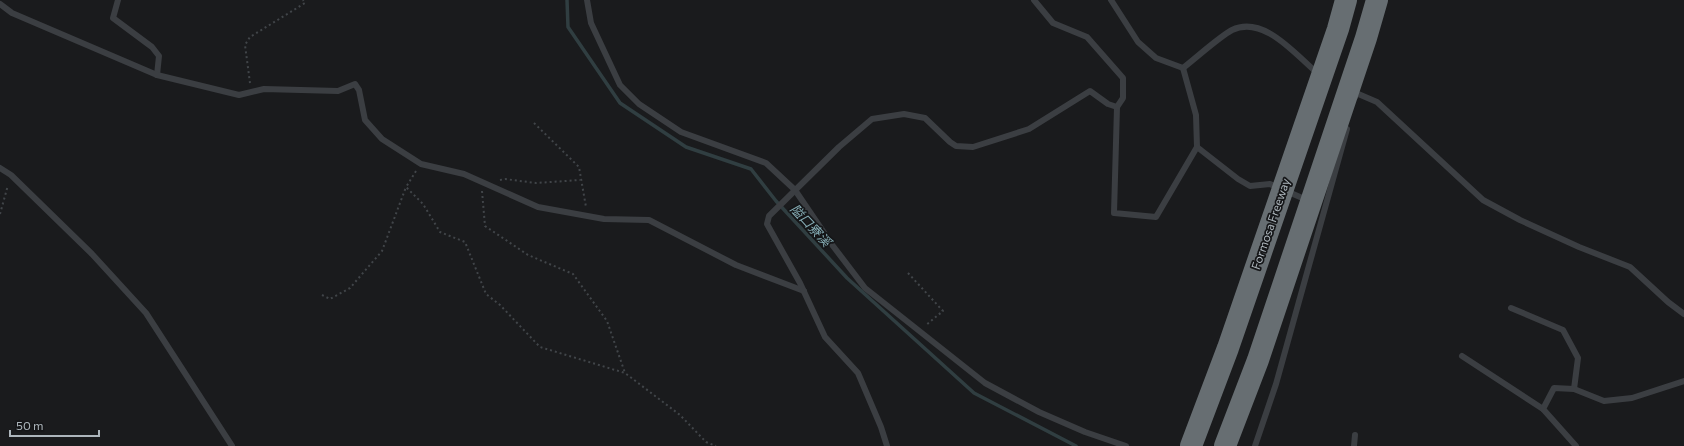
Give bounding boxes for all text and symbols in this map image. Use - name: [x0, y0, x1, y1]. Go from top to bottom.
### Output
- street label: Formosa Freeway: [1248, 176, 1292, 271]
- water label: 隘口寮溪: [787, 201, 836, 251]
- scale bar: [10, 412, 99, 438]
- text: 50 m: [16, 418, 44, 432]

